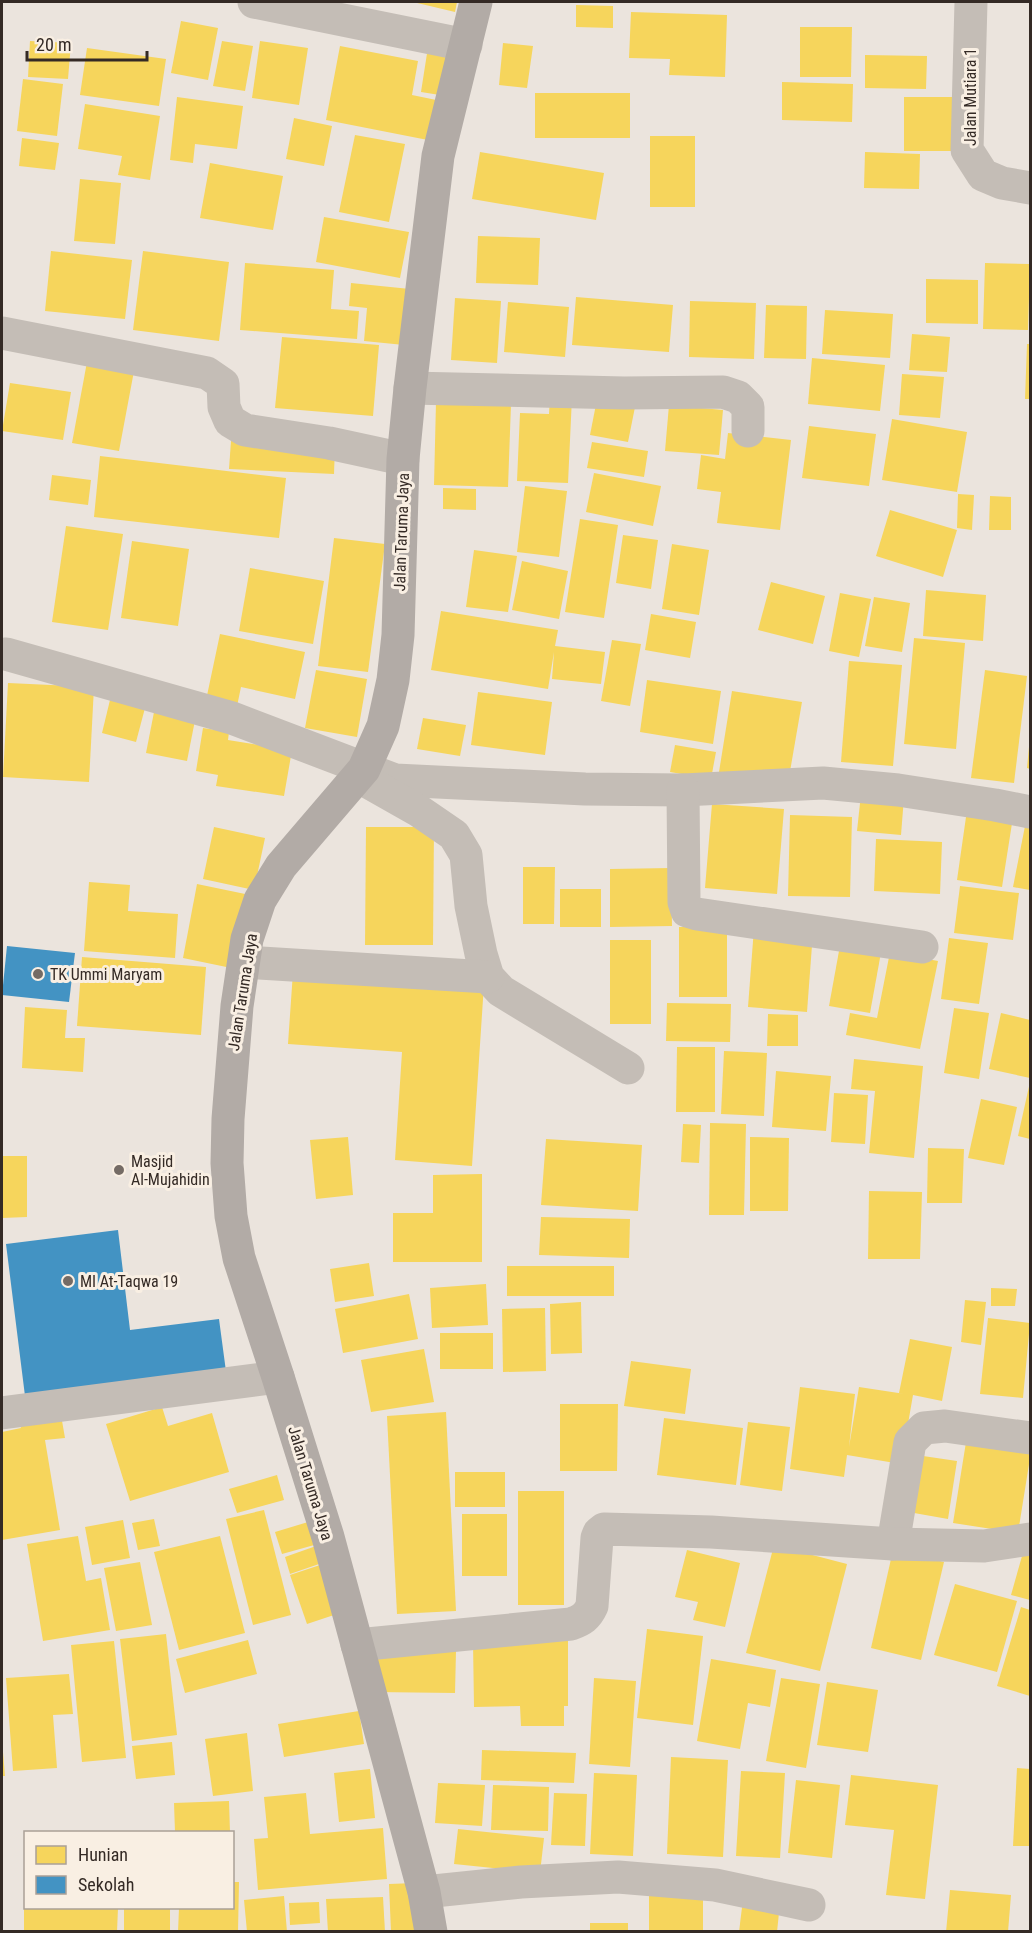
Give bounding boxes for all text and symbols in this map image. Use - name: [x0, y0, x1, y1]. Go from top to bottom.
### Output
- scale bar: [27, 24, 147, 62]
- text: 20 m: [36, 34, 71, 55]
- street label: Jalan Mutiara 1: [961, 48, 980, 146]
- street label: Jalan Taruma Jaya: [390, 473, 413, 592]
- street label: Jalan Taruma Jaya: [224, 932, 261, 1052]
- place label: TK Ummi Maryam: [50, 965, 162, 984]
- marker: TK Ummi Maryam: [31, 967, 45, 981]
- place label: Masjid Al-Mujahidin: [131, 1152, 210, 1189]
- marker: Masjid Al-Mujahidin: [112, 1163, 126, 1177]
- place label: MI At-Taqwa 19: [80, 1272, 178, 1291]
- marker: MI At-Taqwa 19: [61, 1274, 75, 1288]
- street label: Jalan Taruma Jaya: [284, 1424, 337, 1543]
- legend: [24, 1831, 234, 1909]
- text: Hunian: [78, 1844, 128, 1865]
- text: Sekolah: [78, 1874, 134, 1895]

